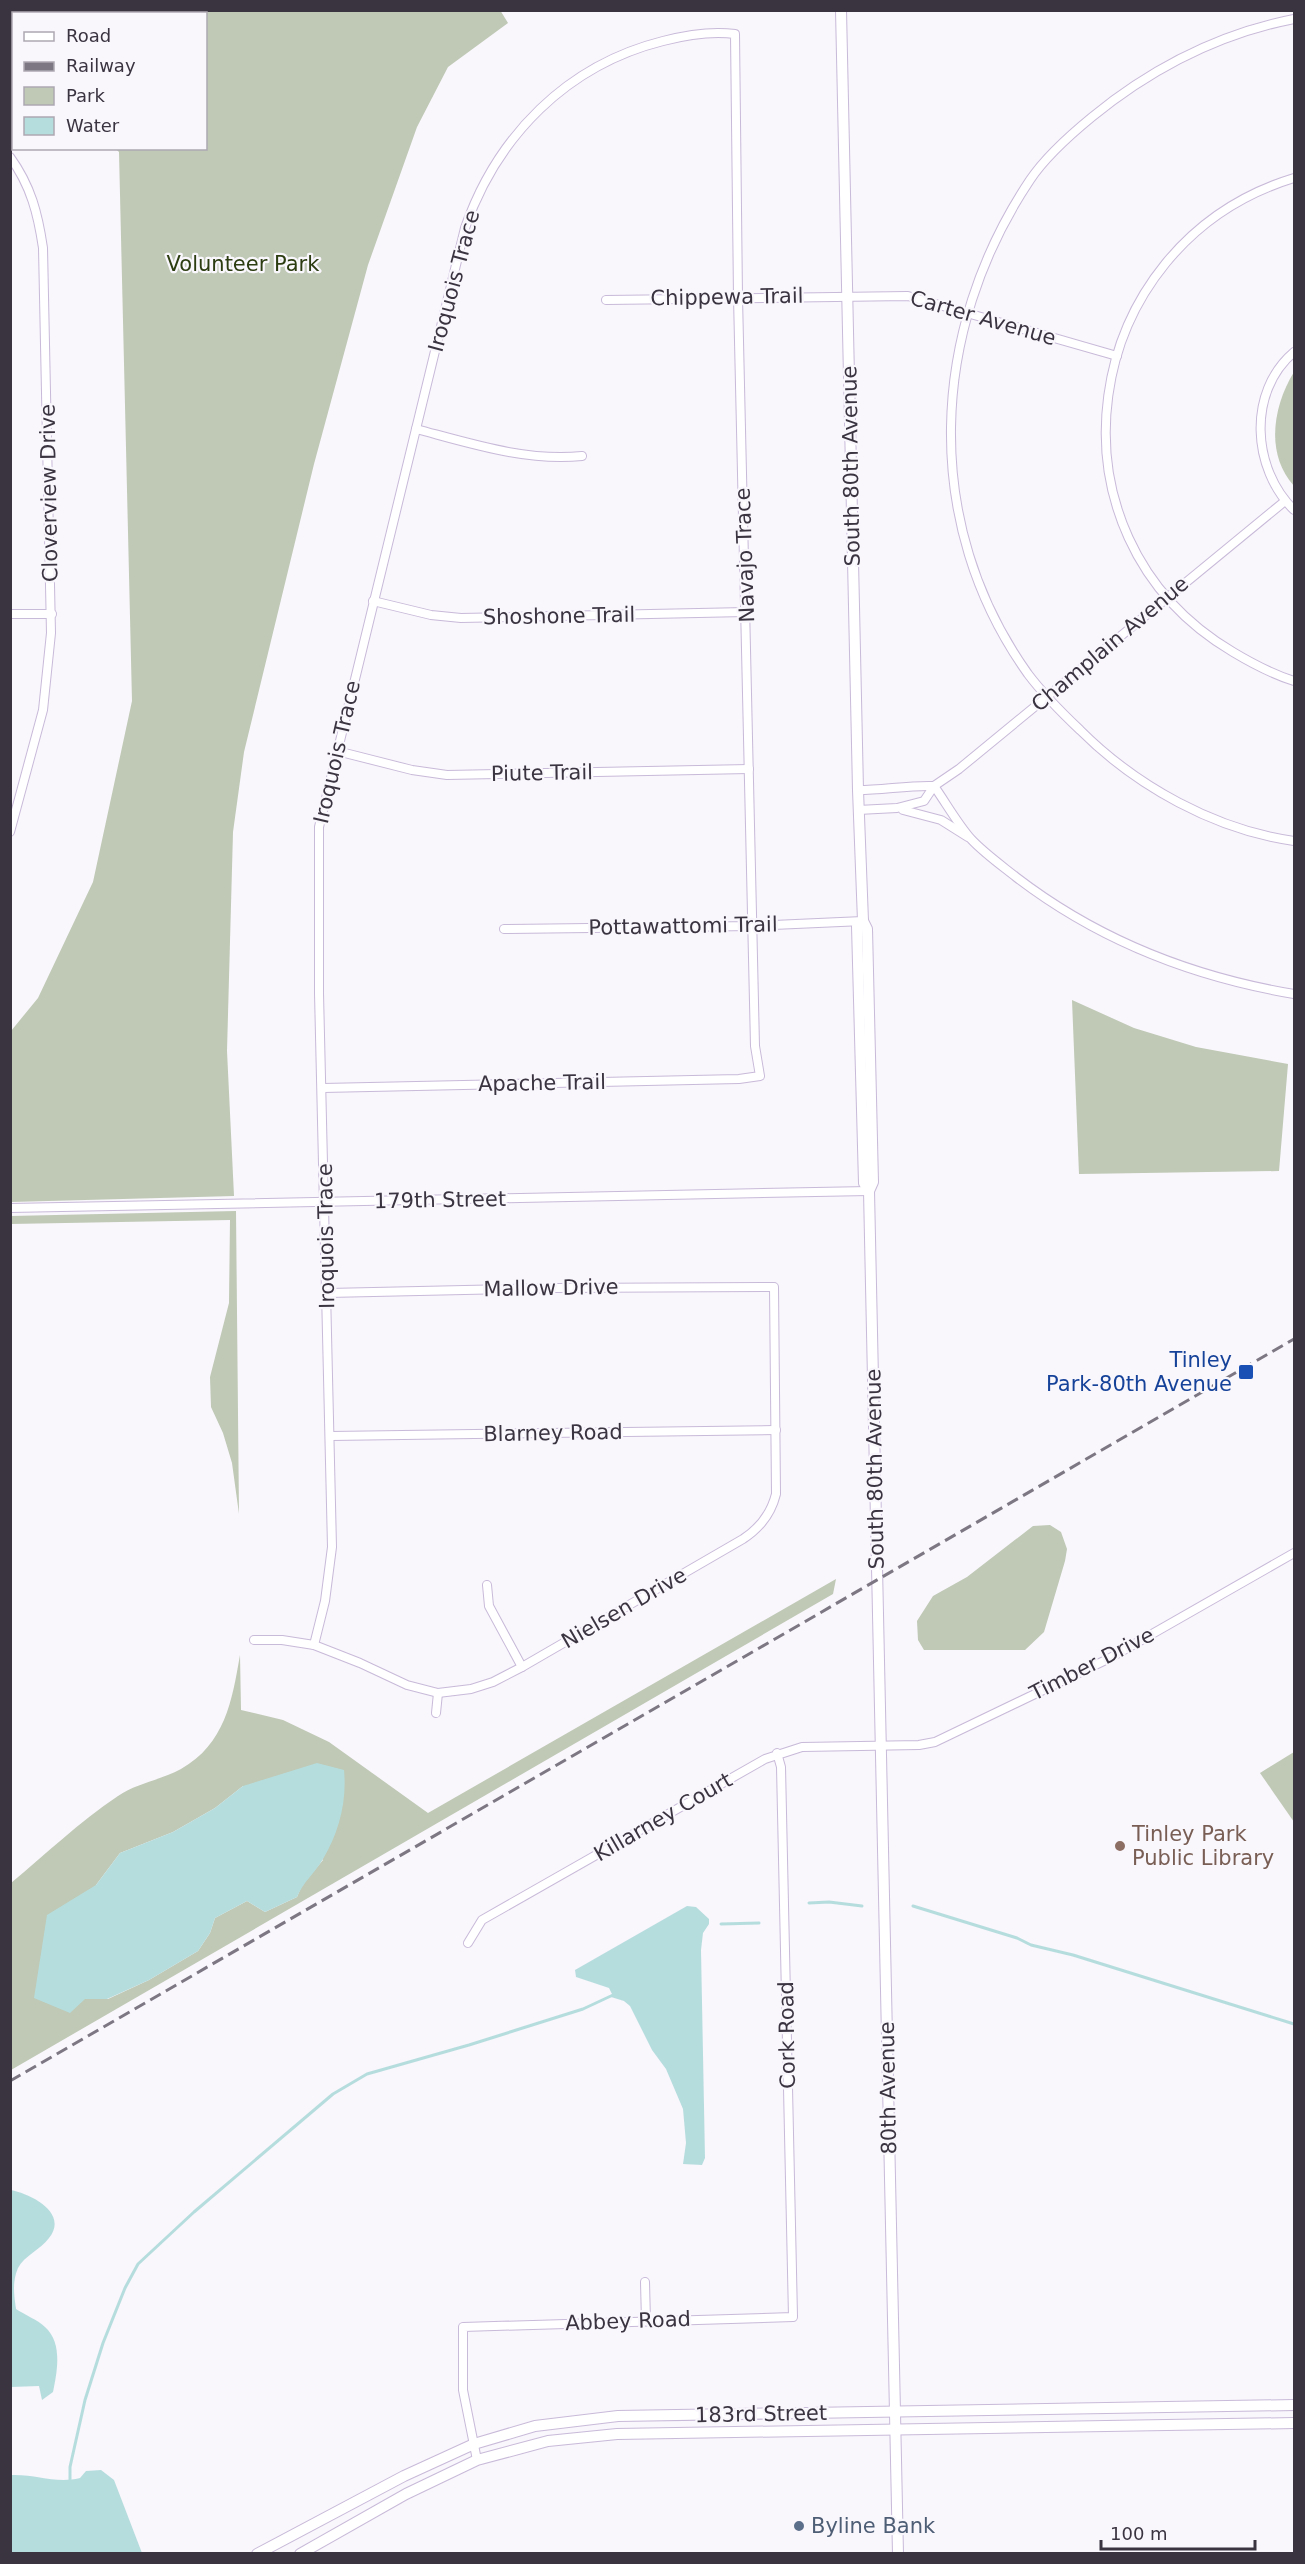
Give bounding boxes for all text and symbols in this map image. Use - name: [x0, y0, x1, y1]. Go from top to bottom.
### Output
- legend: [12, 12, 207, 150]
- text: Road: [66, 25, 111, 46]
- text: Railway: [66, 55, 136, 76]
- text: Park: [66, 85, 105, 106]
- text: Water: [66, 115, 120, 136]
- street label: Iroquois Trace: [424, 207, 484, 355]
- park label: Volunteer Park: [167, 252, 320, 276]
- street label: Chippewa Trail: [650, 284, 804, 310]
- street label: Carter Avenue: [907, 286, 1059, 350]
- street label: South 80th Avenue: [837, 365, 865, 567]
- street label: Cloverview Drive: [35, 404, 63, 582]
- street label: Navajo Trace: [731, 487, 759, 623]
- street label: Champlain Avenue: [1027, 571, 1193, 717]
- street label: Shoshone Trail: [483, 603, 635, 629]
- street label: Iroquois Trace: [309, 678, 365, 826]
- street label: Piute Trail: [491, 760, 593, 786]
- street label: Pottawattomi Trail: [588, 912, 778, 940]
- street label: Apache Trail: [478, 1070, 606, 1096]
- street label: Iroquois Trace: [313, 1163, 339, 1309]
- street label: 179th Street: [374, 1187, 506, 1213]
- street label: Mallow Drive: [483, 1275, 619, 1301]
- place label: Tinley Park-80th Avenue: [1046, 1348, 1232, 1396]
- marker: Tinley Park-80th Avenue: [1237, 1363, 1255, 1381]
- street label: South 80th Avenue: [861, 1368, 889, 1570]
- street label: Blarney Road: [483, 1420, 623, 1446]
- street label: Nielsen Drive: [557, 1563, 691, 1653]
- street label: Timber Drive: [1025, 1622, 1158, 1706]
- street label: Killarney Court: [590, 1768, 736, 1866]
- place label: Tinley Park Public Library: [1131, 1822, 1274, 1870]
- marker: Tinley Park Public Library: [1113, 1839, 1127, 1853]
- street label: Cork Road: [774, 1981, 800, 2089]
- street label: 80th Avenue: [875, 2021, 901, 2155]
- street label: Abbey Road: [565, 2307, 691, 2335]
- street label: 183rd Street: [695, 2401, 827, 2427]
- scale bar: [1101, 2513, 1256, 2551]
- place label: Byline Bank: [811, 2514, 936, 2538]
- marker: Byline Bank: [792, 2519, 806, 2533]
- text: 100 m: [1110, 2523, 1168, 2544]

